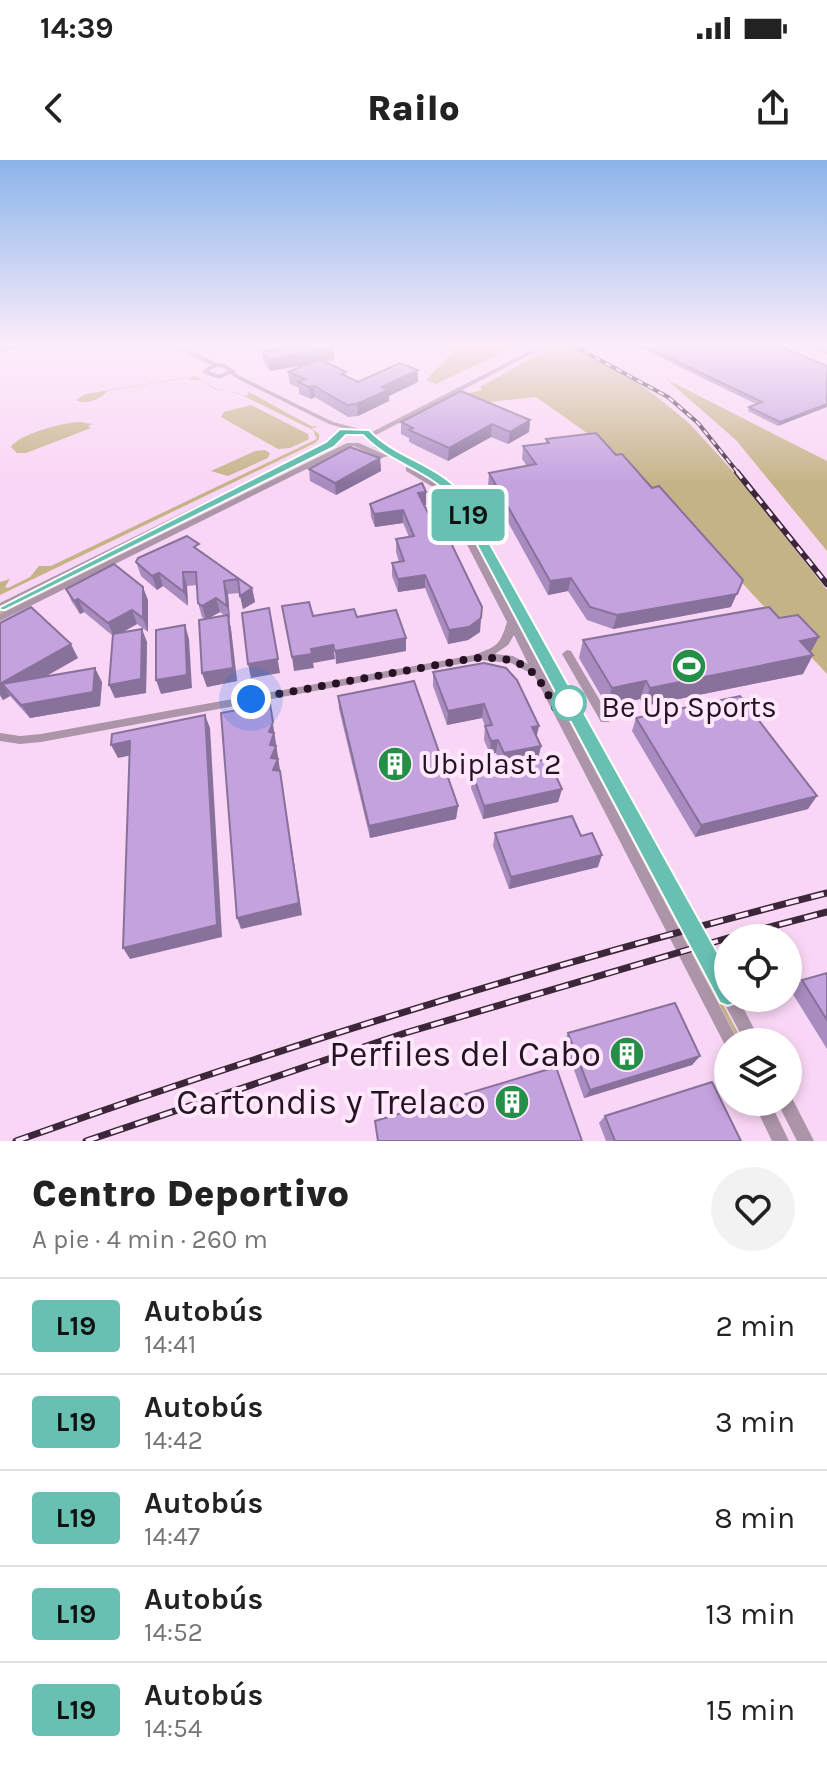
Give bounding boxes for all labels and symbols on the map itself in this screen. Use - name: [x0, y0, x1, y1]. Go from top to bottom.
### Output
- line badge: L19: [422, 489, 514, 541]
- sports icon: Be Up Sports: [670, 647, 708, 685]
- your location: [231, 679, 271, 719]
- unlabelled marker: [552, 686, 586, 720]
- place label: Be Up Sports: [601, 689, 777, 725]
- building icon: Ubiplast 2: [376, 745, 414, 783]
- place label: Ubiplast 2: [421, 746, 561, 782]
- place label: Perfiles del Cabo: [329, 1033, 601, 1075]
- building icon: Perfiles del Cabo: [608, 1035, 646, 1073]
- place label: Cartondis y Trelaco: [176, 1081, 486, 1123]
- building icon: Cartondis y Trelaco: [493, 1083, 531, 1121]

